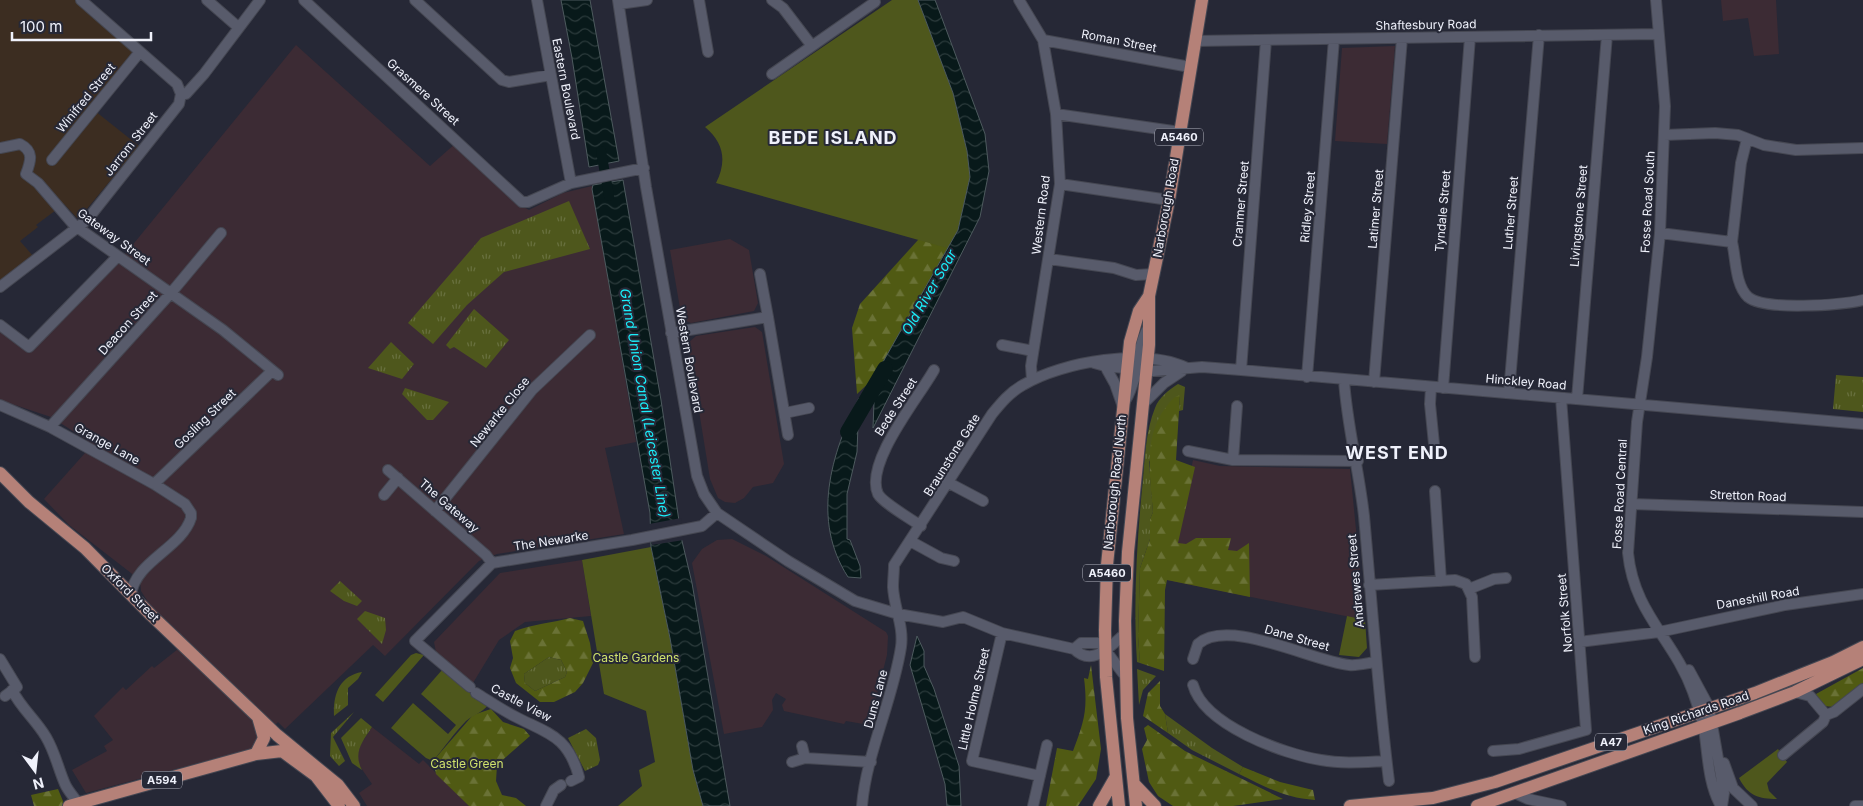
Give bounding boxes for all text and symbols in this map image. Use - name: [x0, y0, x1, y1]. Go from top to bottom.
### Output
- scale bar: [12, 10, 151, 42]
- street label: Shaftesbury Road: [1375, 16, 1477, 33]
- text: 100 m: [20, 17, 62, 36]
- street label: Roman Street: [1080, 26, 1158, 55]
- street label: Eastern Boulevard: [549, 37, 584, 141]
- street label: Grasmere Street: [384, 55, 463, 128]
- street label: Winifred Street: [53, 60, 118, 135]
- street label: Jarrom Street: [101, 108, 160, 179]
- district label: BEDE ISLAND: [768, 127, 898, 148]
- road number: A5460: [1155, 128, 1203, 146]
- street label: Fosse Road South: [1637, 151, 1658, 253]
- street label: Narborough Road: [1149, 157, 1182, 259]
- street label: Cranmer Street: [1229, 160, 1252, 248]
- street label: Livingstone Street: [1567, 164, 1590, 268]
- street label: Latimer Street: [1365, 169, 1386, 249]
- street label: Tyndale Street: [1431, 169, 1454, 252]
- street label: Ridley Street: [1297, 171, 1318, 243]
- street label: Western Road: [1028, 175, 1053, 255]
- street label: Luther Street: [1500, 176, 1521, 250]
- street label: Gateway Street: [75, 205, 154, 268]
- water label: Old River Soar: [897, 246, 960, 337]
- water label: Grand Union Canal (Leicester Line): [617, 287, 674, 519]
- street label: Deacon Street: [95, 288, 160, 358]
- street label: Western Boulevard: [673, 306, 706, 414]
- street label: Hinckley Road: [1485, 370, 1567, 393]
- street label: Newarke Close: [467, 374, 532, 450]
- street label: Bede Street: [871, 375, 920, 439]
- street label: Gosling Street: [171, 385, 239, 452]
- street label: Braunstone Gate: [920, 411, 983, 499]
- street label: Narborough Road North: [1100, 414, 1129, 550]
- street label: Grange Lane: [72, 419, 143, 468]
- street label: Fosse Road Central: [1609, 439, 1630, 549]
- district label: WEST END: [1345, 442, 1449, 463]
- street label: The Gateway: [416, 475, 483, 536]
- street label: Stretton Road: [1709, 487, 1787, 504]
- street label: The Newarke: [512, 527, 589, 554]
- street label: Andrewes Street: [1344, 534, 1367, 629]
- street label: Oxford Street: [98, 560, 163, 625]
- road number: A5460: [1083, 564, 1131, 582]
- street label: Norfolk Street: [1554, 573, 1575, 653]
- street label: Daneshill Road: [1715, 583, 1801, 612]
- street label: Dane Street: [1263, 621, 1331, 654]
- street label: Little Holme Street: [954, 646, 993, 751]
- park label: Castle Gardens: [593, 650, 679, 665]
- street label: Duns Lane: [860, 668, 891, 730]
- street label: Castle View: [488, 680, 554, 725]
- street label: King Richards Road: [1641, 687, 1751, 738]
- road number: A47: [1595, 734, 1627, 750]
- north arrow: [10, 746, 60, 796]
- park label: Castle Green: [430, 756, 504, 771]
- road number: A594: [142, 772, 182, 788]
- text: N: [31, 774, 46, 794]

